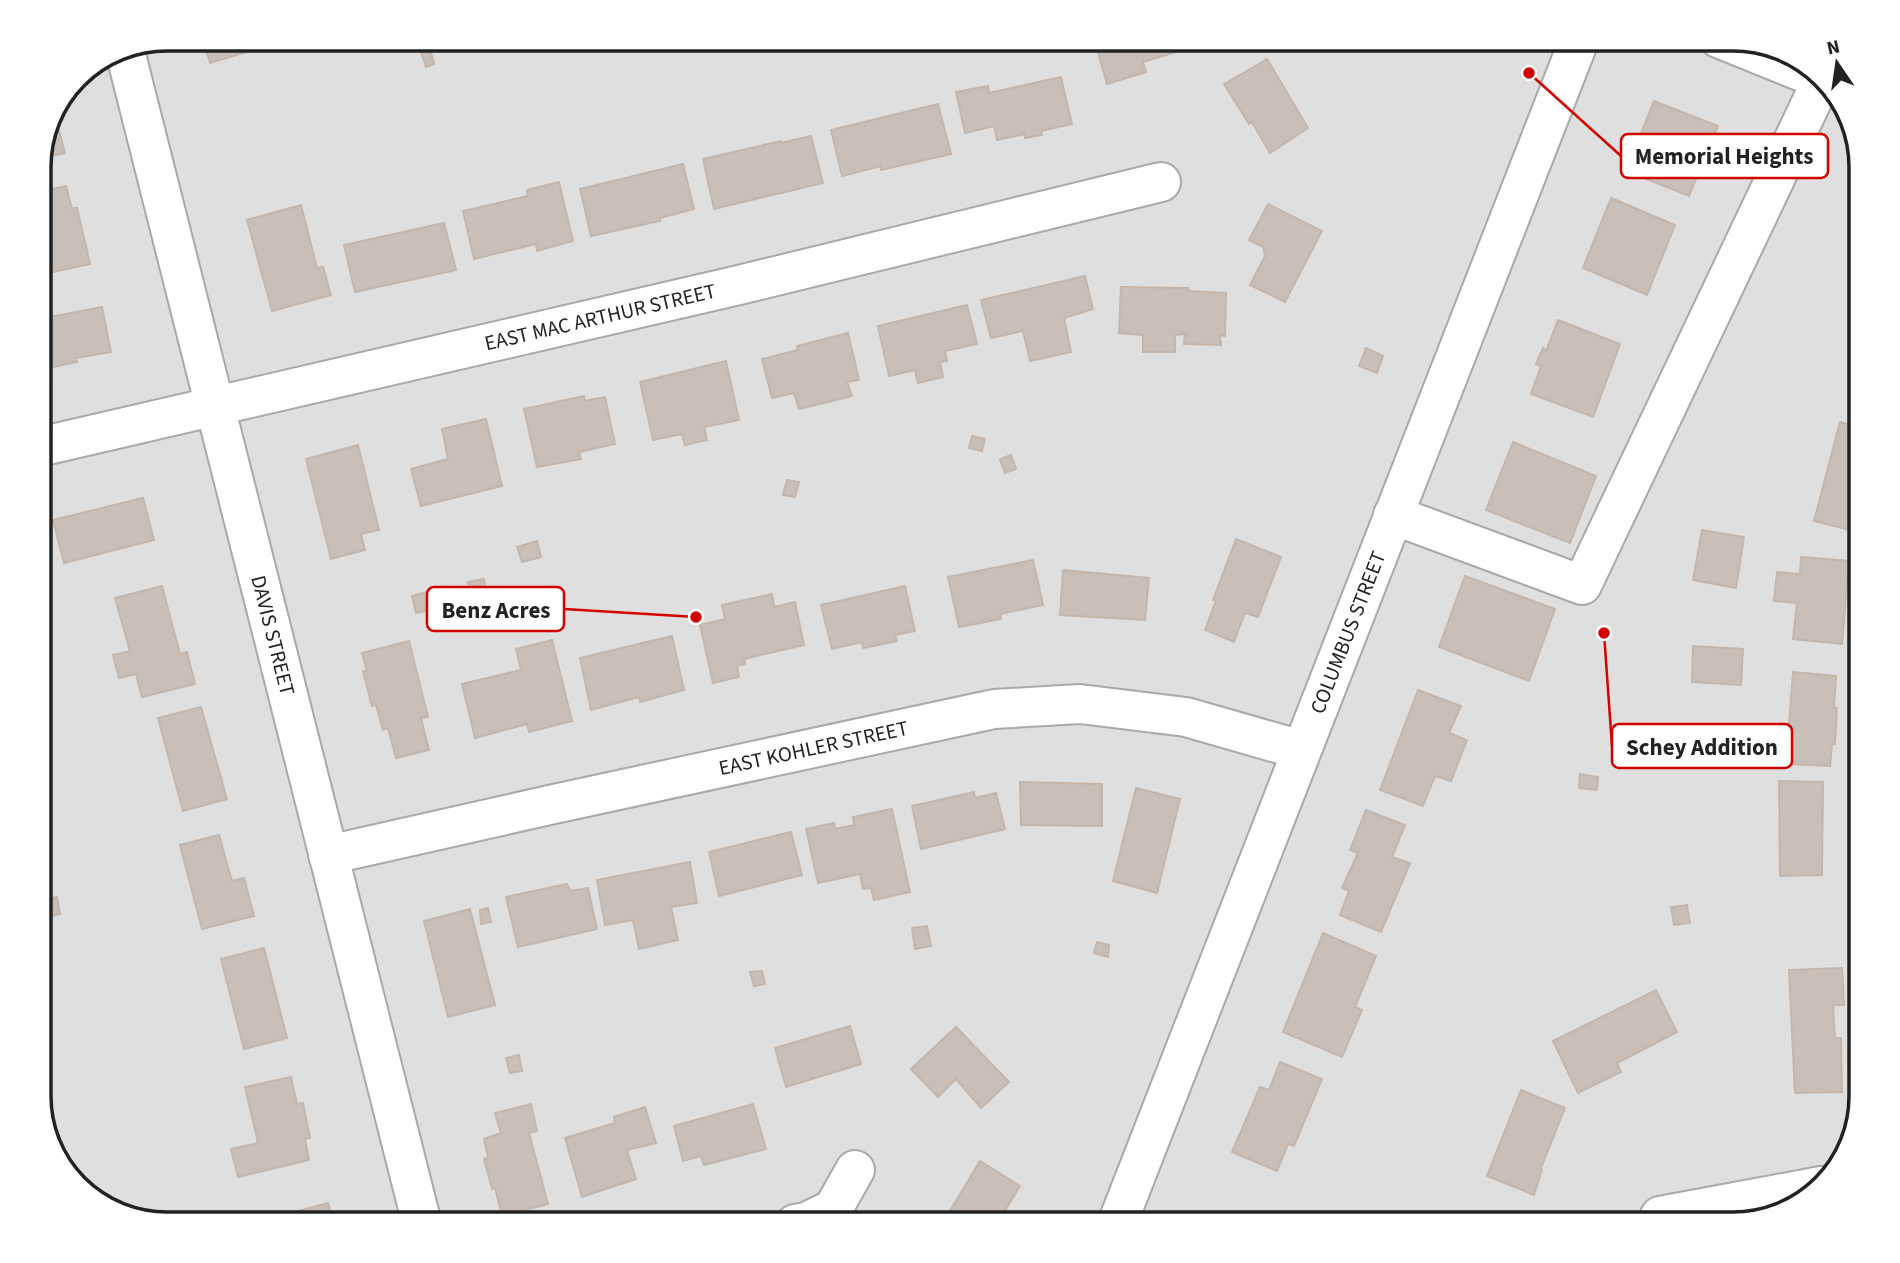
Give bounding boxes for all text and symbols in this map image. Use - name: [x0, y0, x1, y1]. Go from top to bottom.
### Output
- north arrow: [1802, 28, 1872, 98]
- text: N: [1824, 33, 1843, 62]
- callout: Memorial Heights: [1621, 134, 1828, 178]
- text: Memorial Heights: [1635, 140, 1813, 173]
- street label: EAST MAC ARTHUR STREET: [482, 276, 719, 358]
- street label: COLUMBUS STREET: [1303, 547, 1393, 718]
- street label: DAVIS STREET: [243, 572, 303, 699]
- callout: Benz Acres: [427, 587, 564, 631]
- text: Benz Acres: [441, 594, 551, 627]
- street label: EAST KOHLER STREET: [716, 713, 911, 783]
- callout: Schey Addition: [1612, 724, 1792, 768]
- text: Schey Addition: [1626, 731, 1778, 764]

